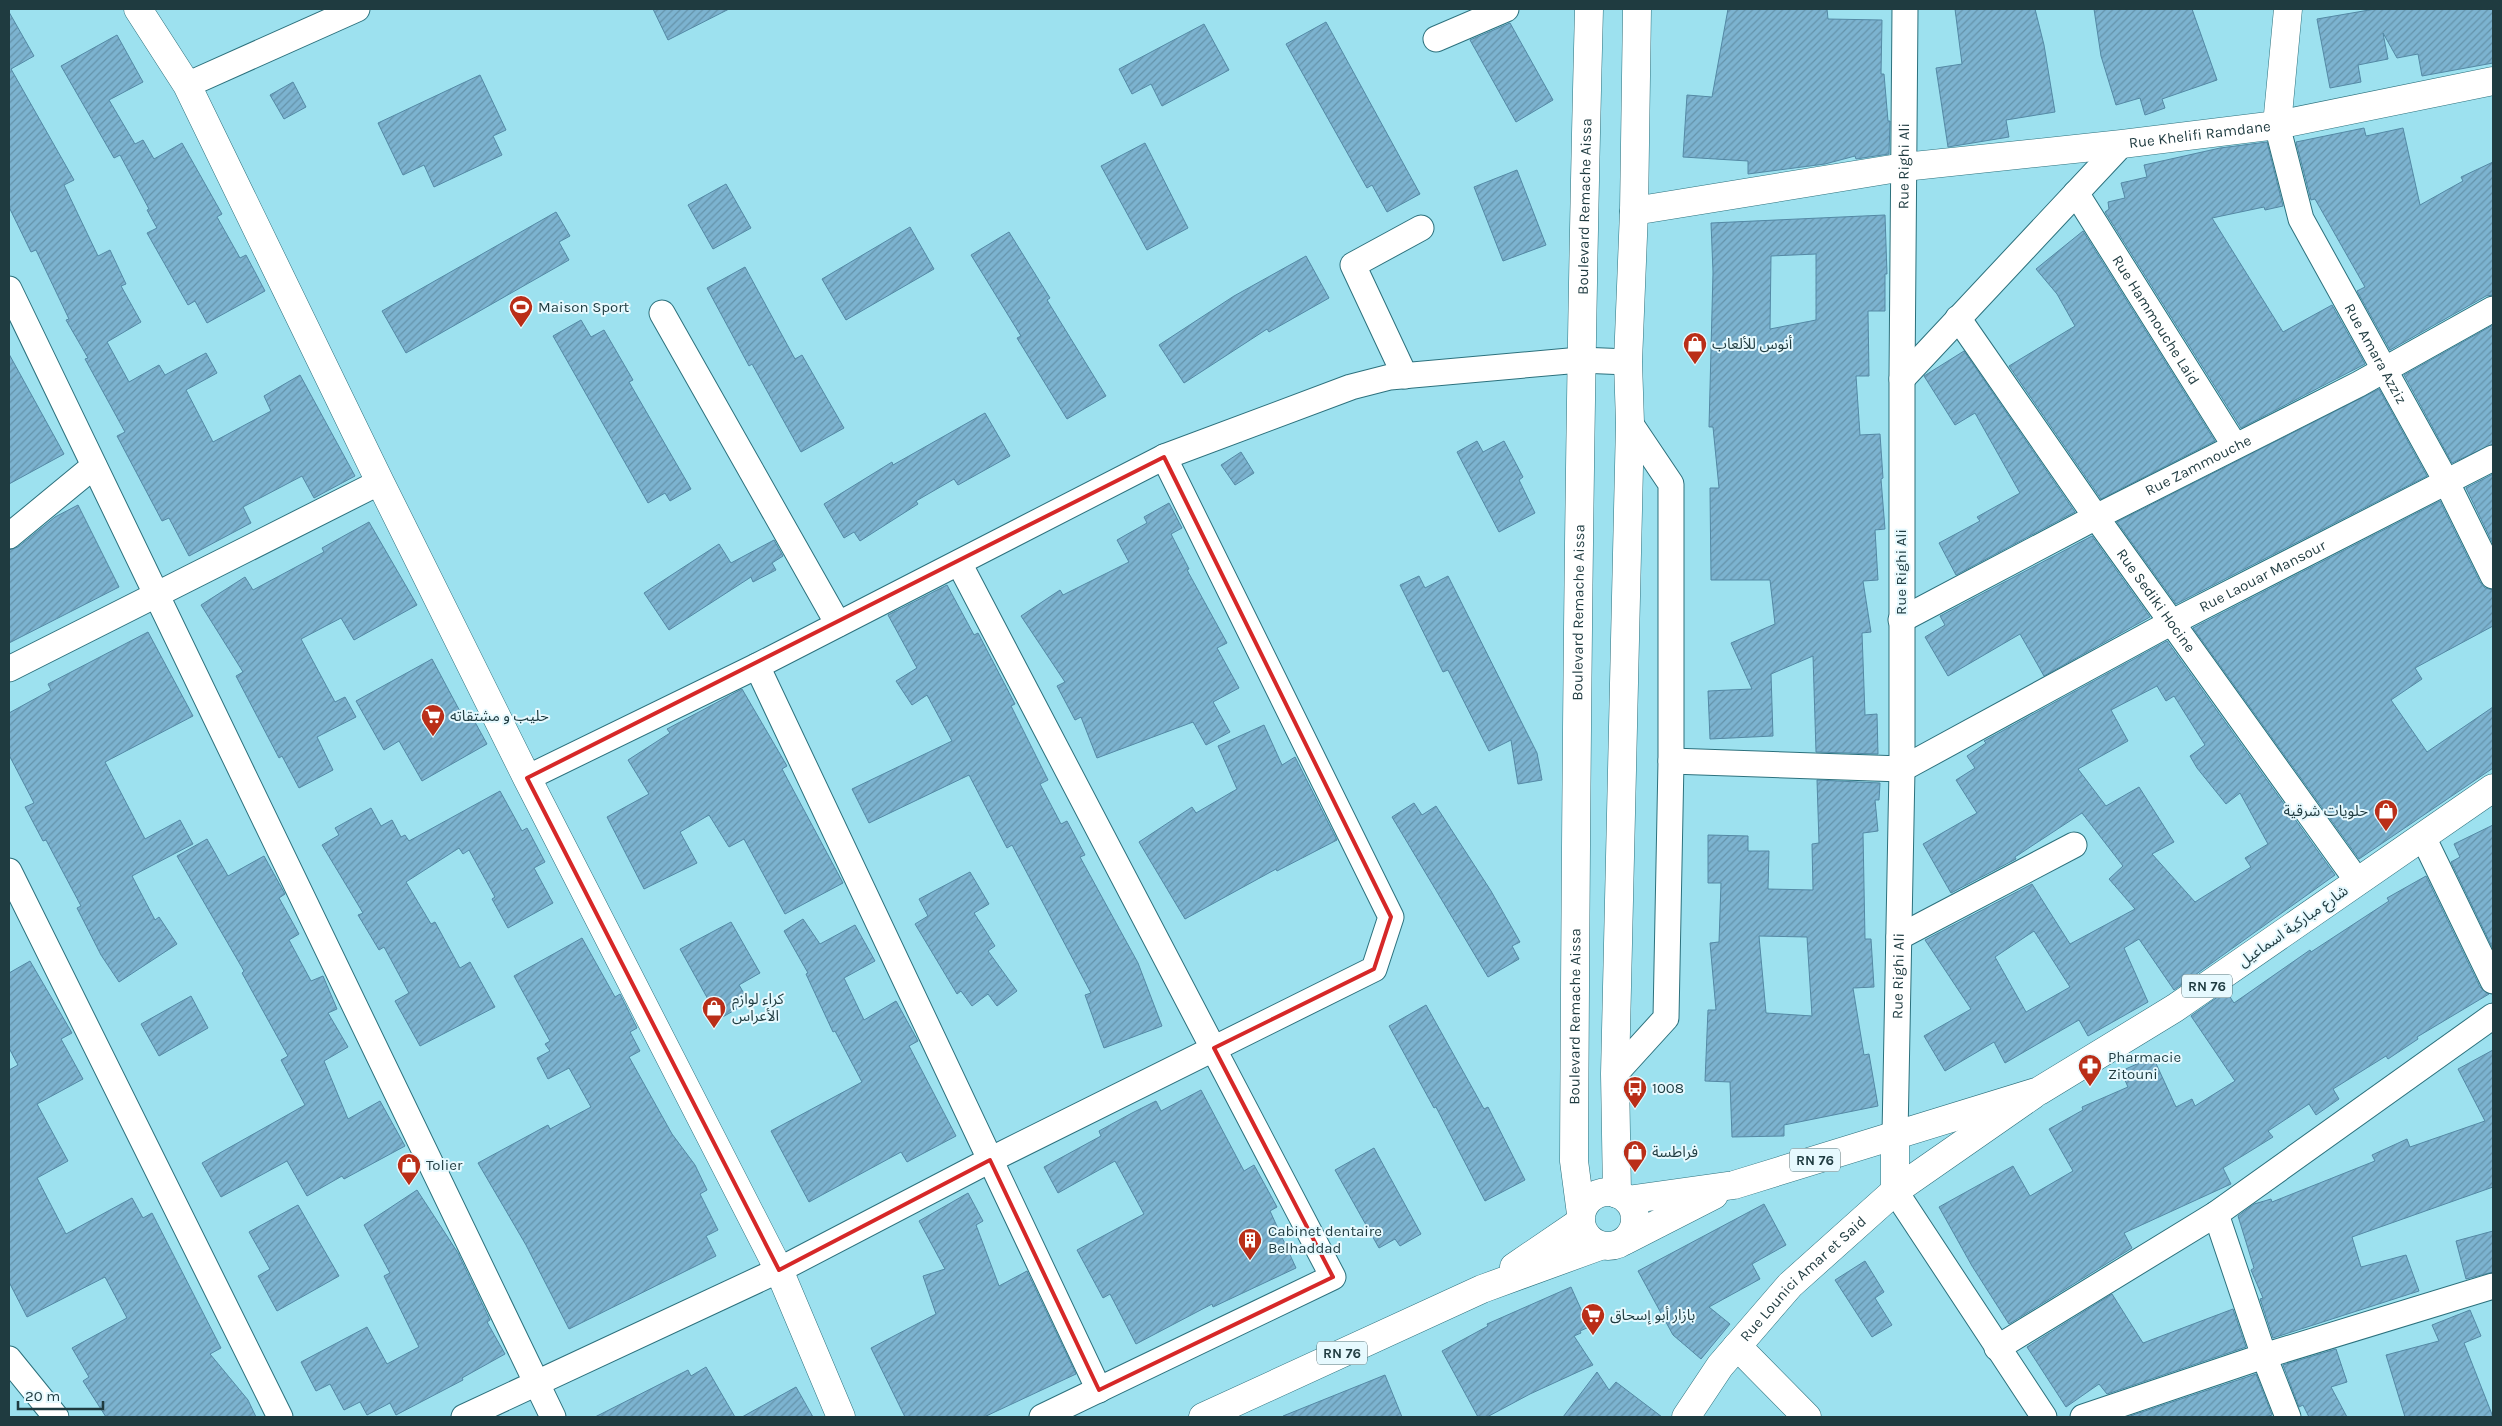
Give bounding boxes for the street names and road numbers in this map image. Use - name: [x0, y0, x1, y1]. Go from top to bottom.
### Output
- street label: Rue Khelifi Ramdane: [2128, 117, 2272, 152]
- street label: Boulevard Remache Aissa: [1574, 118, 1595, 295]
- street label: Rue Righi Ali: [1894, 123, 1913, 209]
- street label: Rue Hammouche Laid: [2108, 252, 2203, 388]
- street label: Rue Amara Azziz: [2341, 300, 2411, 407]
- street label: Rue Zammouche: [2142, 431, 2254, 500]
- street label: Boulevard Remache Aissa: [1568, 524, 1588, 701]
- street label: Rue Righi Ali: [1892, 529, 1910, 615]
- street label: Rue Laouar Mansour: [2196, 536, 2329, 616]
- street label: Rue Sediki Hocine: [2113, 545, 2199, 656]
- street label: شارع مباركية اسماعيل: [2235, 881, 2353, 973]
- street label: Boulevard Remache Aissa: [1565, 928, 1584, 1105]
- street label: Rue Righi Ali: [1888, 933, 1908, 1019]
- road number: RN 76: [2182, 974, 2232, 998]
- road number: RN 76: [1790, 1148, 1840, 1172]
- street label: Rue Lounici Amar et Said: [1736, 1212, 1870, 1345]
- road number: RN 76: [1317, 1342, 1367, 1365]

